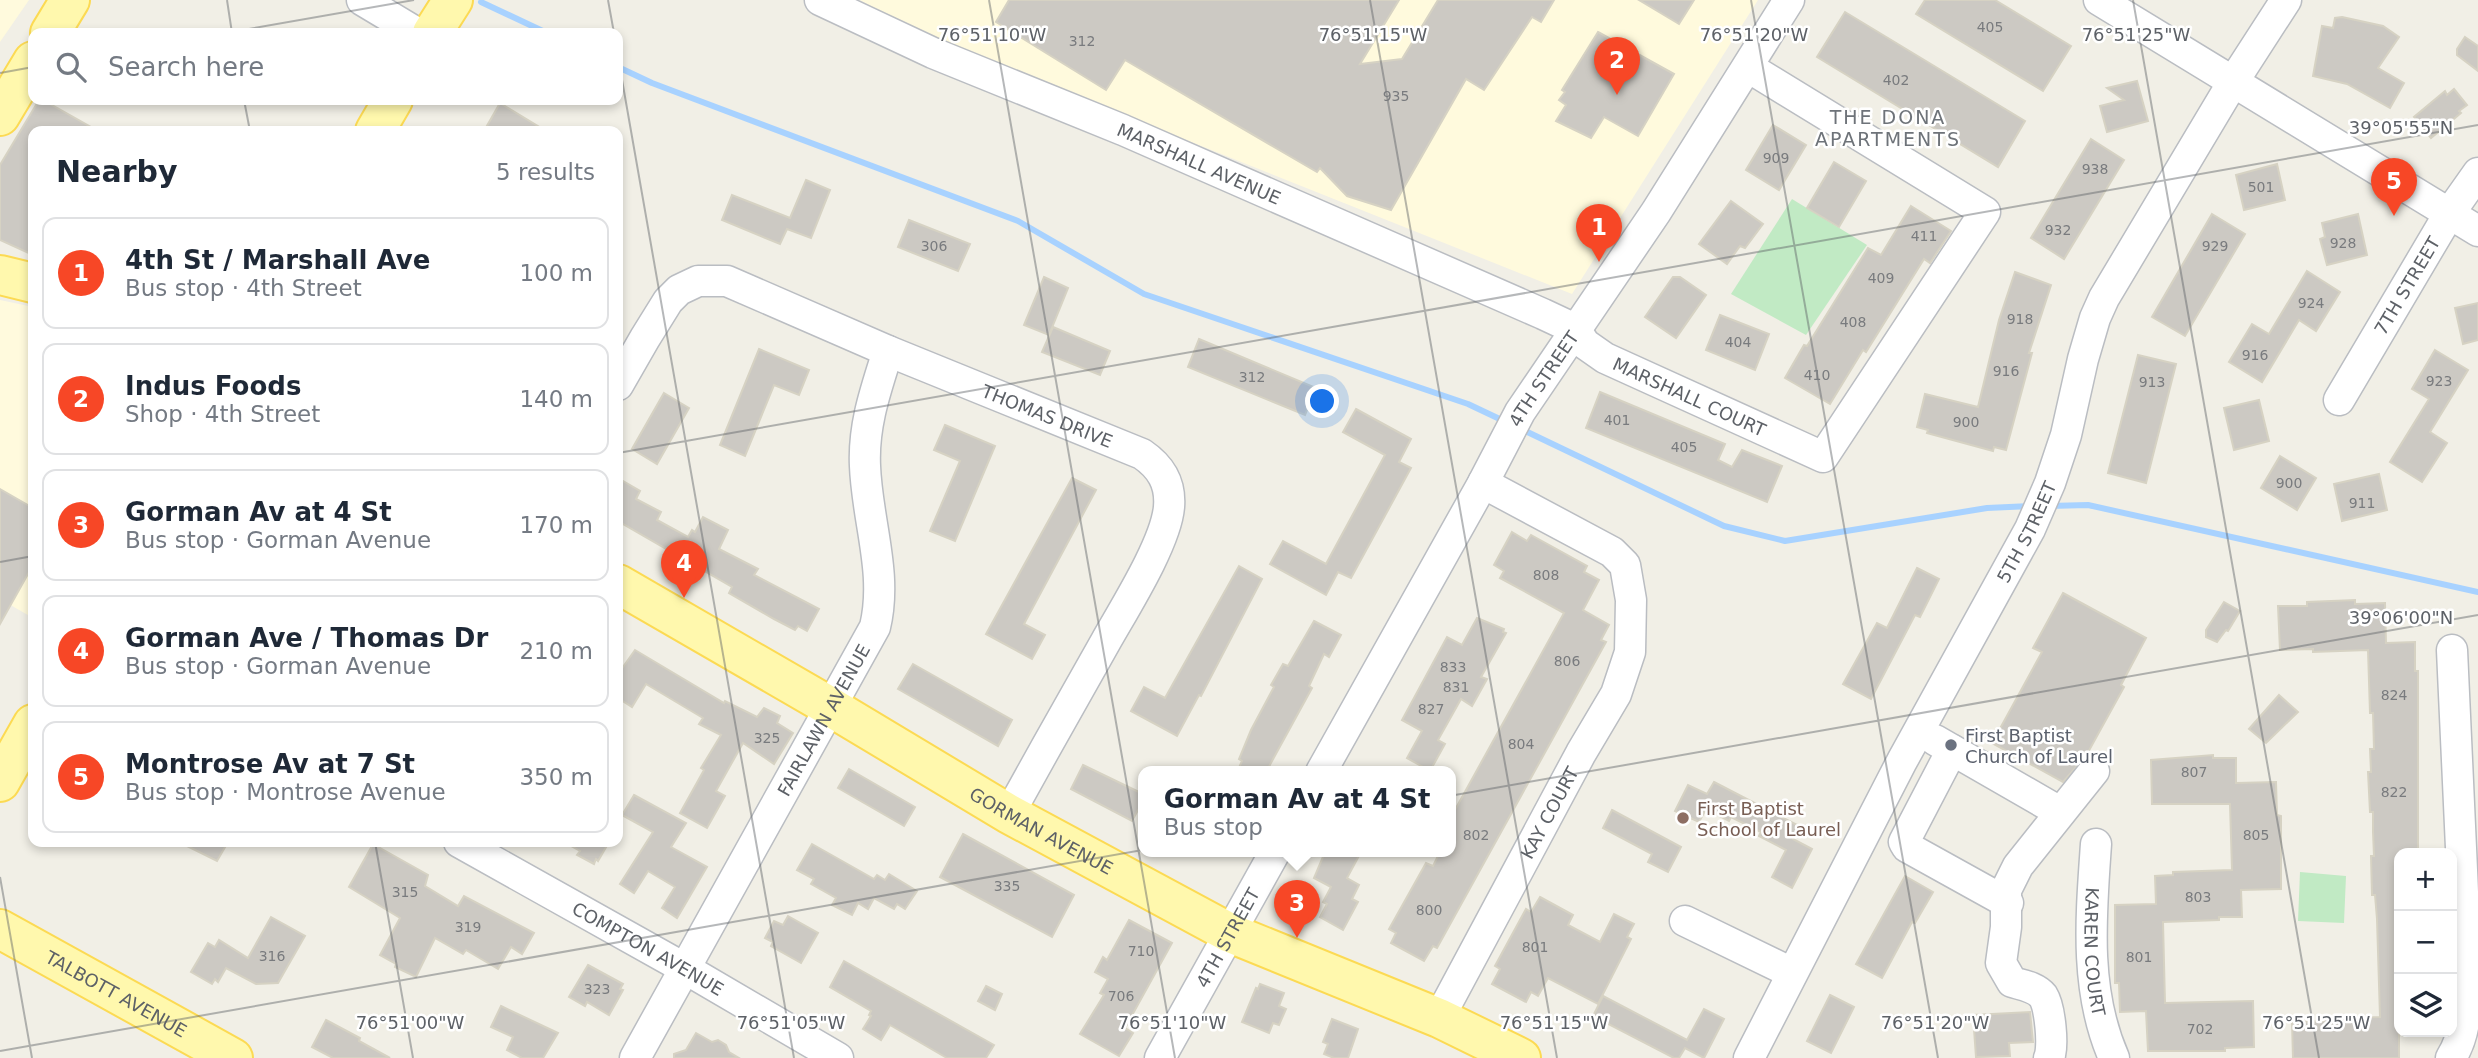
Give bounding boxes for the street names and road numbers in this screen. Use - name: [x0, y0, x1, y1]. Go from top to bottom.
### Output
- street label: MARSHALL AVENUE: [1114, 118, 1284, 208]
- street label: 7TH STREET: [2370, 232, 2444, 338]
- street label: 4TH STREET: [1504, 326, 1583, 430]
- street label: MARSHALL COURT: [1610, 353, 1770, 441]
- street label: THOMAS DRIVE: [978, 379, 1116, 452]
- street label: 5TH STREET: [1992, 477, 2060, 586]
- street label: FAIRLAWN AVENUE: [773, 640, 874, 800]
- street label: KAY COURT: [1516, 762, 1583, 862]
- street label: GORMAN AVENUE: [966, 782, 1117, 879]
- street label: 4TH STREET: [1191, 883, 1264, 991]
- street label: KAREN COURT: [2081, 887, 2110, 1019]
- street label: COMPTON AVENUE: [569, 897, 728, 999]
- street label: TALBOTT AVENUE: [41, 945, 191, 1041]

